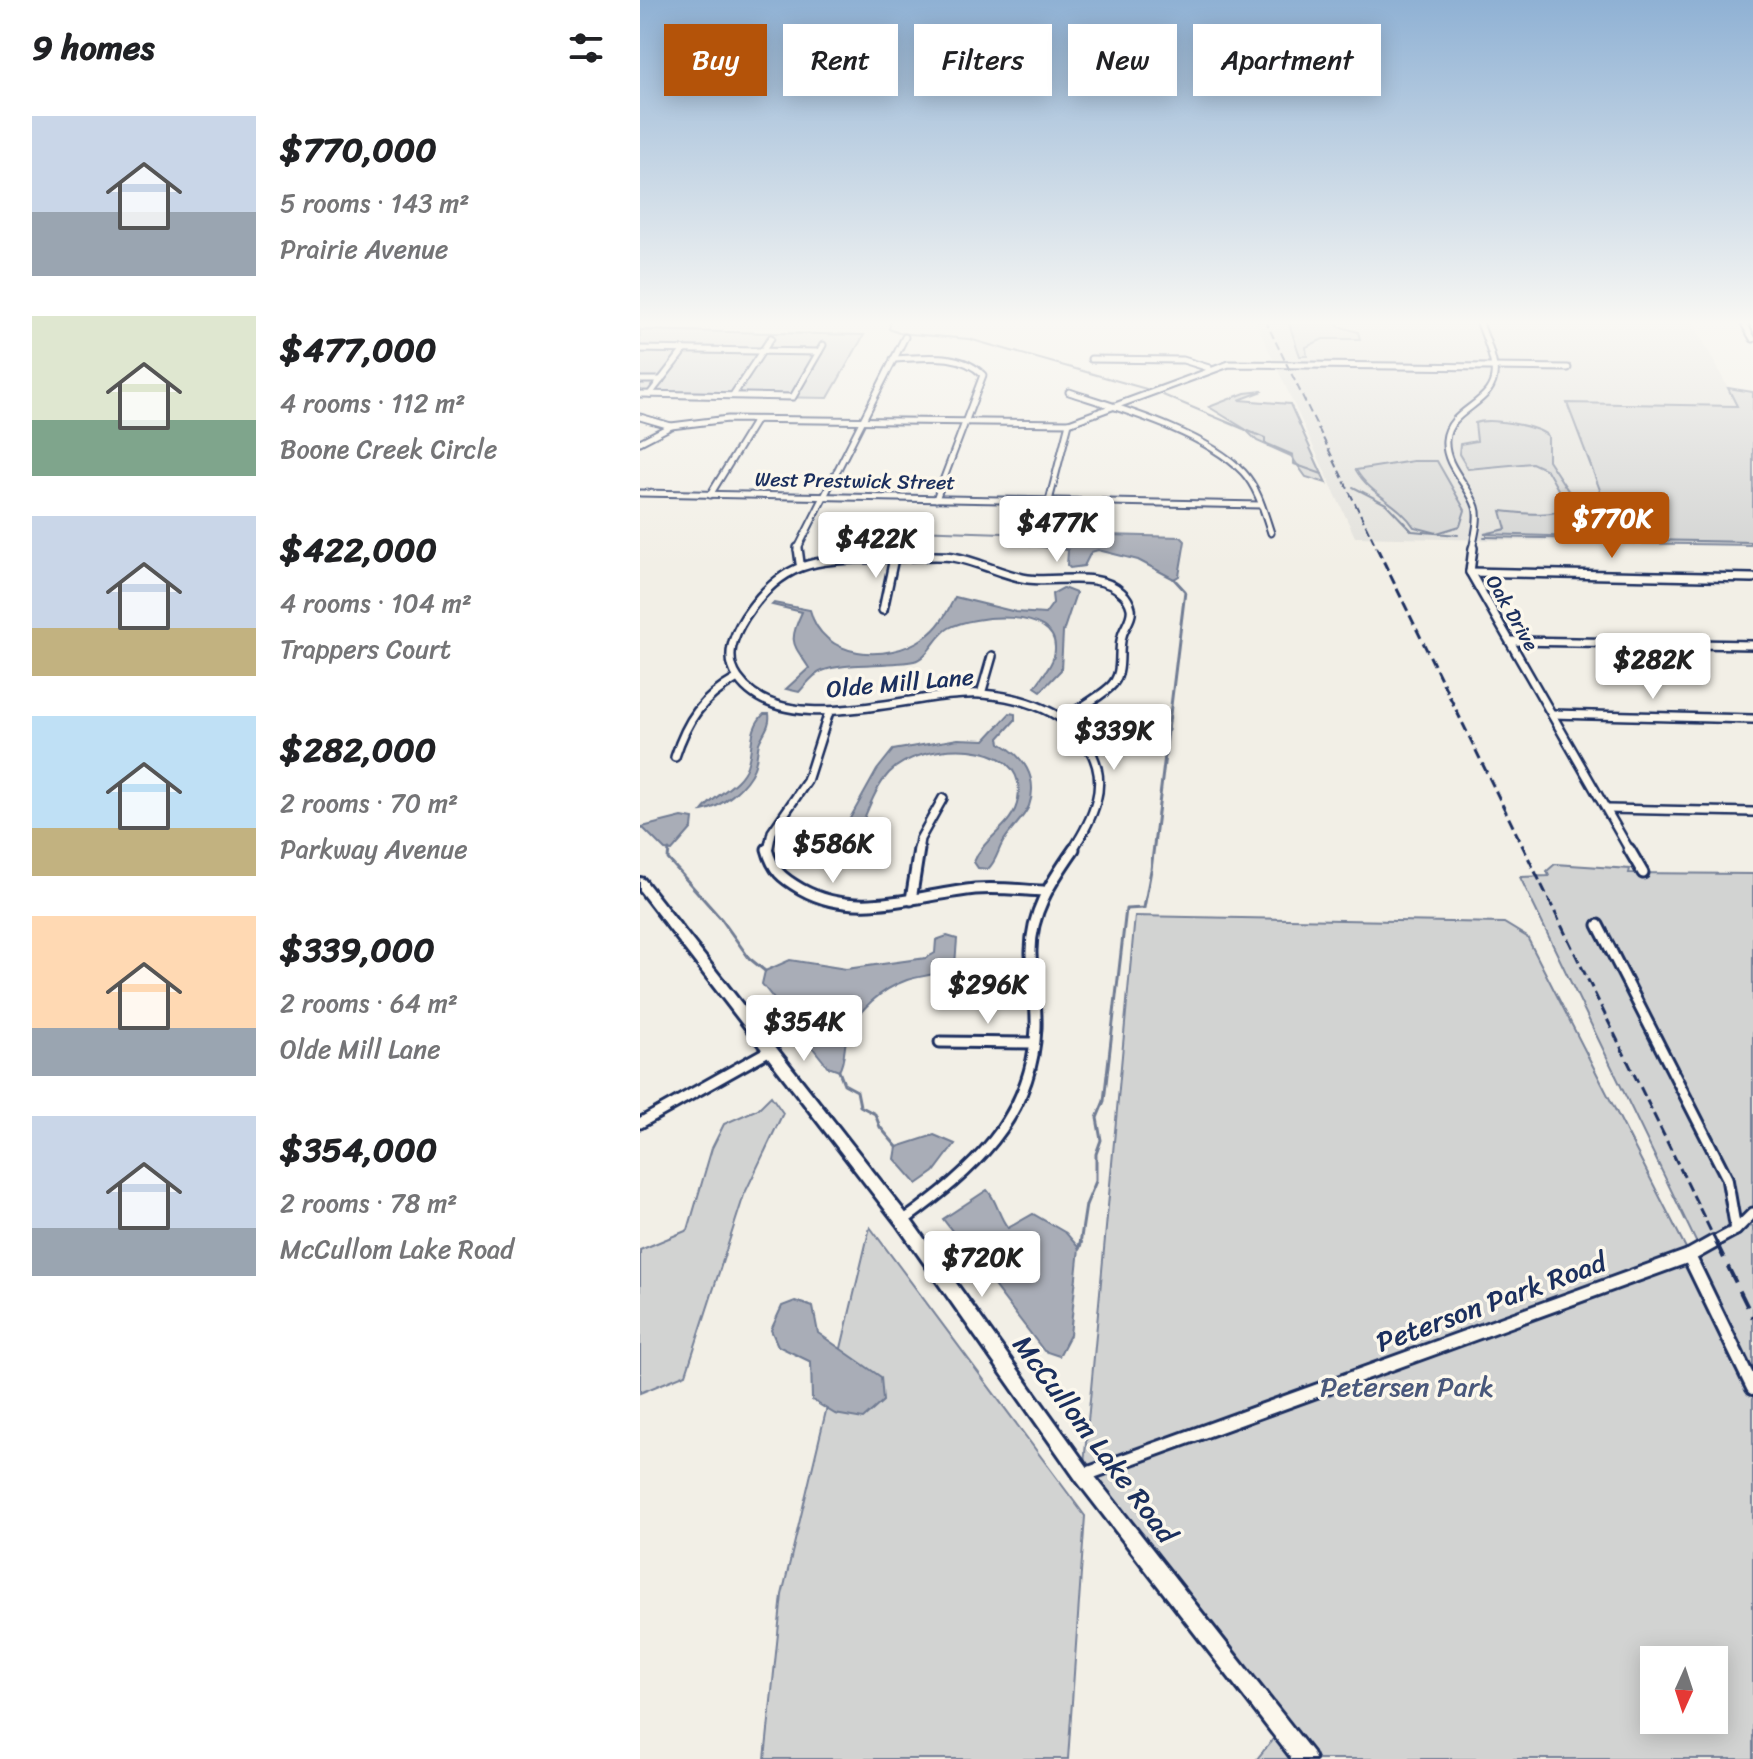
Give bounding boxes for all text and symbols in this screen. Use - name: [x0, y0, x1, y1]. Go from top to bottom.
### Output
- text: 9 homes: [32, 18, 154, 78]
- chip: Buy: [664, 24, 767, 96]
- chip: Rent: [783, 24, 898, 96]
- chip: Filters: [914, 24, 1052, 96]
- chip: New: [1068, 24, 1177, 96]
- chip: Apartment: [1193, 24, 1381, 96]
- icon: filters: [564, 26, 608, 70]
- text: $770,000: [280, 120, 437, 180]
- icon: home: [96, 148, 192, 244]
- text: 5 rooms · 143 m²: [280, 180, 469, 226]
- text: Prairie Avenue: [280, 226, 448, 272]
- text: $477,000: [280, 320, 437, 380]
- icon: home: [96, 348, 192, 444]
- text: 4 rooms · 112 m²: [280, 380, 465, 426]
- text: Boone Creek Circle: [280, 426, 497, 472]
- street label: West Prestwick Street: [755, 462, 956, 500]
- pin: $770K: [1556, 492, 1668, 560]
- text: $770K: [1572, 495, 1652, 541]
- pin: $477K: [1001, 496, 1113, 564]
- text: $477K: [1017, 499, 1097, 545]
- pin: $422K: [820, 512, 932, 580]
- text: $422K: [836, 515, 916, 561]
- text: $422,000: [280, 520, 437, 580]
- icon: home: [96, 548, 192, 644]
- street label: Oak Drive: [1476, 568, 1548, 658]
- text: 4 rooms · 104 m²: [280, 580, 472, 626]
- text: Trappers Court: [280, 626, 451, 672]
- pin: $282K: [1597, 633, 1709, 701]
- text: $282K: [1614, 636, 1693, 682]
- street label: Olde Mill Lane: [824, 656, 976, 710]
- pin: $339K: [1058, 704, 1170, 772]
- text: $339K: [1075, 707, 1153, 753]
- text: $282,000: [280, 720, 436, 780]
- icon: home: [96, 748, 192, 844]
- text: 2 rooms · 70 m²: [280, 780, 458, 826]
- pin: $586K: [777, 817, 889, 885]
- text: $586K: [793, 820, 873, 866]
- text: Parkway Avenue: [280, 826, 468, 872]
- text: $339,000: [280, 920, 435, 980]
- icon: home: [96, 948, 192, 1044]
- pin: $296K: [932, 958, 1044, 1026]
- text: $296K: [948, 961, 1028, 1007]
- text: 2 rooms · 64 m²: [280, 980, 458, 1026]
- pin: $354K: [748, 995, 860, 1063]
- text: $354K: [764, 998, 844, 1044]
- text: Olde Mill Lane: [280, 1026, 441, 1072]
- text: $354,000: [280, 1120, 437, 1180]
- icon: home: [96, 1148, 192, 1244]
- text: 2 rooms · 78 m²: [280, 1180, 457, 1226]
- text: McCullom Lake Road: [280, 1226, 514, 1272]
- pin: $720K: [926, 1231, 1038, 1299]
- text: $720K: [942, 1234, 1022, 1280]
- street label: Peterson Park Road: [1369, 1237, 1615, 1366]
- street label: McCullom Lake Road: [1000, 1324, 1192, 1556]
- park label: Petersen Park: [1320, 1362, 1494, 1411]
- north arrow: [1640, 1646, 1728, 1734]
- map controls: [1640, 1646, 1728, 1734]

